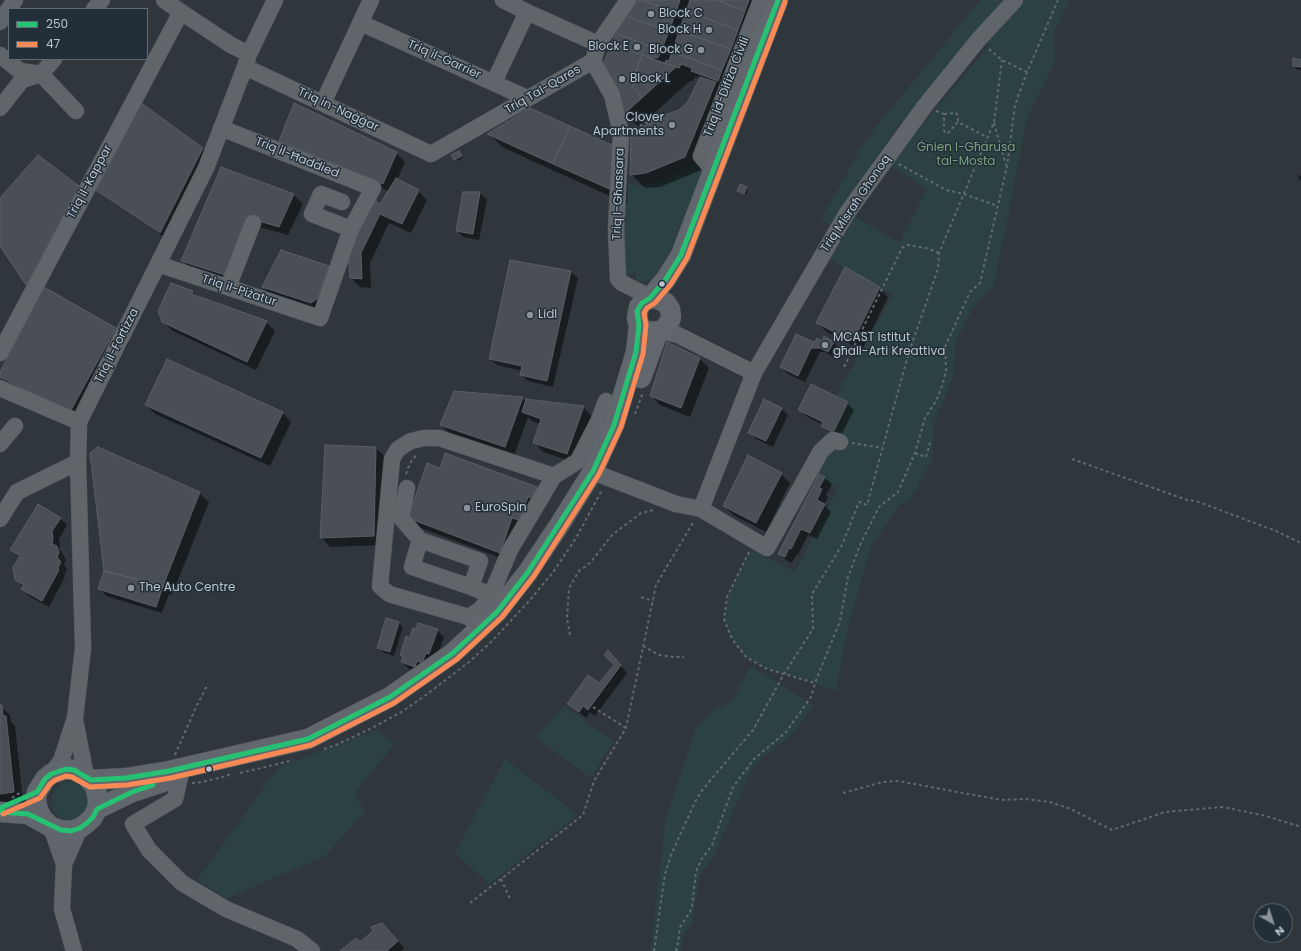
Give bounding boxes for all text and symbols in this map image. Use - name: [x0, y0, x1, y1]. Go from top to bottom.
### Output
- place label: Block C: [659, 7, 703, 21]
- legend: [8, 8, 148, 60]
- marker: Block C: [646, 9, 656, 19]
- text: 250: [46, 15, 68, 32]
- place label: Block H: [658, 23, 701, 37]
- marker: Block H: [704, 25, 714, 35]
- text: 47: [46, 35, 60, 52]
- street label: Triq id-Difiża Ċivili: [701, 35, 753, 139]
- street label: Triq il-Ġarrier: [405, 37, 483, 83]
- place label: Block E: [588, 40, 629, 54]
- marker: Block E: [632, 42, 642, 52]
- place label: Block G: [649, 43, 693, 57]
- marker: Block G: [696, 45, 706, 55]
- street label: Triq Tal-Qares: [503, 62, 583, 118]
- place label: Block L: [630, 72, 670, 86]
- marker: Block L: [617, 74, 627, 84]
- street label: Triq in-Naġġar: [295, 85, 381, 135]
- place label: Clover Apartments: [593, 111, 664, 139]
- marker: Clover Apartments: [667, 120, 677, 130]
- street label: Triq il-Ħaddied: [253, 135, 341, 181]
- park label: Ġnien l-Għarusa tal-Mosta: [917, 141, 1015, 169]
- street label: Triq il-Kappar: [64, 142, 116, 222]
- street label: Triq l-Għassara: [610, 148, 628, 240]
- street label: Triq Misraħ Għonoq: [818, 153, 894, 255]
- street label: Triq il-Piżatur: [200, 272, 278, 310]
- unlabelled marker: [657, 279, 667, 289]
- street label: Triq il-Fortizza: [92, 306, 142, 386]
- place label: Lidl: [538, 308, 557, 322]
- marker: Lidl: [525, 310, 535, 320]
- place label: MCAST Istitut għall-Arti Kreattiva: [833, 331, 945, 359]
- marker: MCAST Istitut għall-Arti Kreattiva: [820, 340, 830, 350]
- place label: EuroSpin: [475, 501, 527, 515]
- marker: EuroSpin: [462, 503, 472, 513]
- place label: The Auto Centre: [139, 581, 236, 595]
- marker: The Auto Centre: [126, 583, 136, 593]
- unlabelled marker: [204, 764, 214, 774]
- north arrow: [1253, 903, 1293, 943]
- text: N: [1272, 923, 1288, 940]

